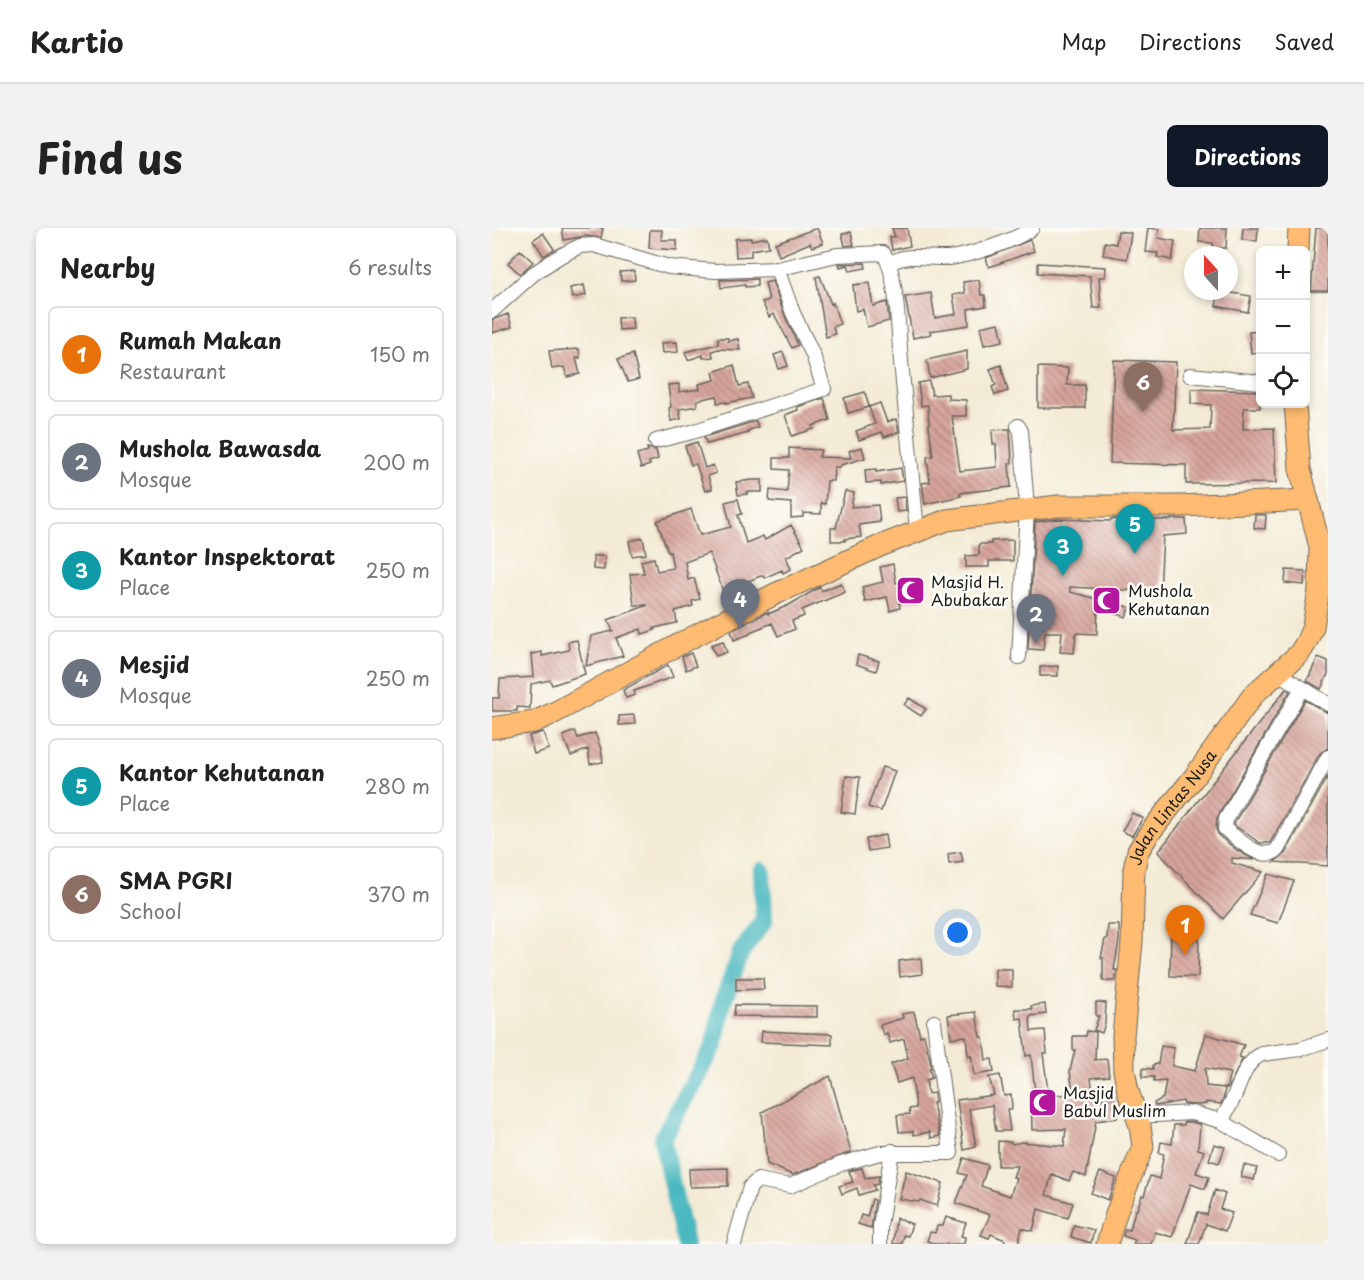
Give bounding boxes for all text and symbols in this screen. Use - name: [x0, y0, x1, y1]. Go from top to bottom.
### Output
- text: Kartio: [30, 20, 124, 63]
- text: Map: [1061, 25, 1106, 57]
- text: Directions: [1139, 25, 1241, 57]
- text: Saved: [1274, 25, 1334, 57]
- text: Find us: [36, 125, 183, 188]
- button: Directions: [1167, 125, 1328, 187]
- north arrow: [1184, 246, 1238, 300]
- map controls: [1256, 246, 1310, 408]
- button: +: [1256, 246, 1310, 300]
- text: Nearby: [60, 248, 155, 287]
- text: 6 results: [348, 252, 432, 282]
- button: −: [1256, 300, 1310, 354]
- text: Rumah Makan: [119, 323, 282, 356]
- text: 1: [77, 339, 86, 369]
- text: 150 m: [370, 339, 430, 369]
- button: locate: [1256, 354, 1310, 408]
- text: Restaurant: [119, 356, 226, 386]
- pin: 6: [1124, 362, 1162, 412]
- text: Mushola Bawasda: [119, 431, 321, 464]
- text: 2: [74, 447, 89, 477]
- text: 200 m: [363, 447, 430, 477]
- text: Mosque: [119, 464, 192, 494]
- pin: 5: [1116, 504, 1154, 554]
- pin: 3: [1044, 526, 1082, 576]
- text: Kantor Inspektorat: [119, 539, 335, 572]
- text: 3: [75, 555, 88, 585]
- text: 250 m: [366, 555, 430, 585]
- place label: Masjid H. Abubakar: [931, 569, 1009, 611]
- text: Place: [119, 572, 170, 602]
- mosque icon: Masjid H. Abubakar: [894, 575, 926, 607]
- place label: Mushola Kehutanan: [1128, 578, 1210, 620]
- pin: 4: [720, 580, 760, 629]
- mosque icon: Mushola Kehutanan: [1091, 584, 1123, 616]
- pin: 2: [1016, 594, 1056, 644]
- text: Mesjid: [119, 647, 190, 680]
- text: 4: [75, 663, 88, 693]
- text: 250 m: [366, 663, 430, 693]
- text: Mosque: [119, 680, 192, 710]
- street label: Jalan Lintas Nusa: [1122, 744, 1221, 867]
- text: Kantor Kehutanan: [119, 755, 325, 788]
- text: 5: [75, 771, 88, 801]
- text: 280 m: [365, 771, 430, 801]
- text: Place: [119, 788, 170, 818]
- text: SMA PGRI: [119, 863, 233, 896]
- text: 6: [74, 879, 89, 909]
- text: 370 m: [367, 879, 430, 909]
- text: School: [119, 896, 182, 926]
- pin: 1: [1166, 906, 1204, 955]
- your location: [943, 918, 972, 947]
- place label: Masjid Babul Muslim: [1063, 1080, 1166, 1122]
- mosque icon: Masjid Babul Muslim: [1026, 1086, 1058, 1118]

